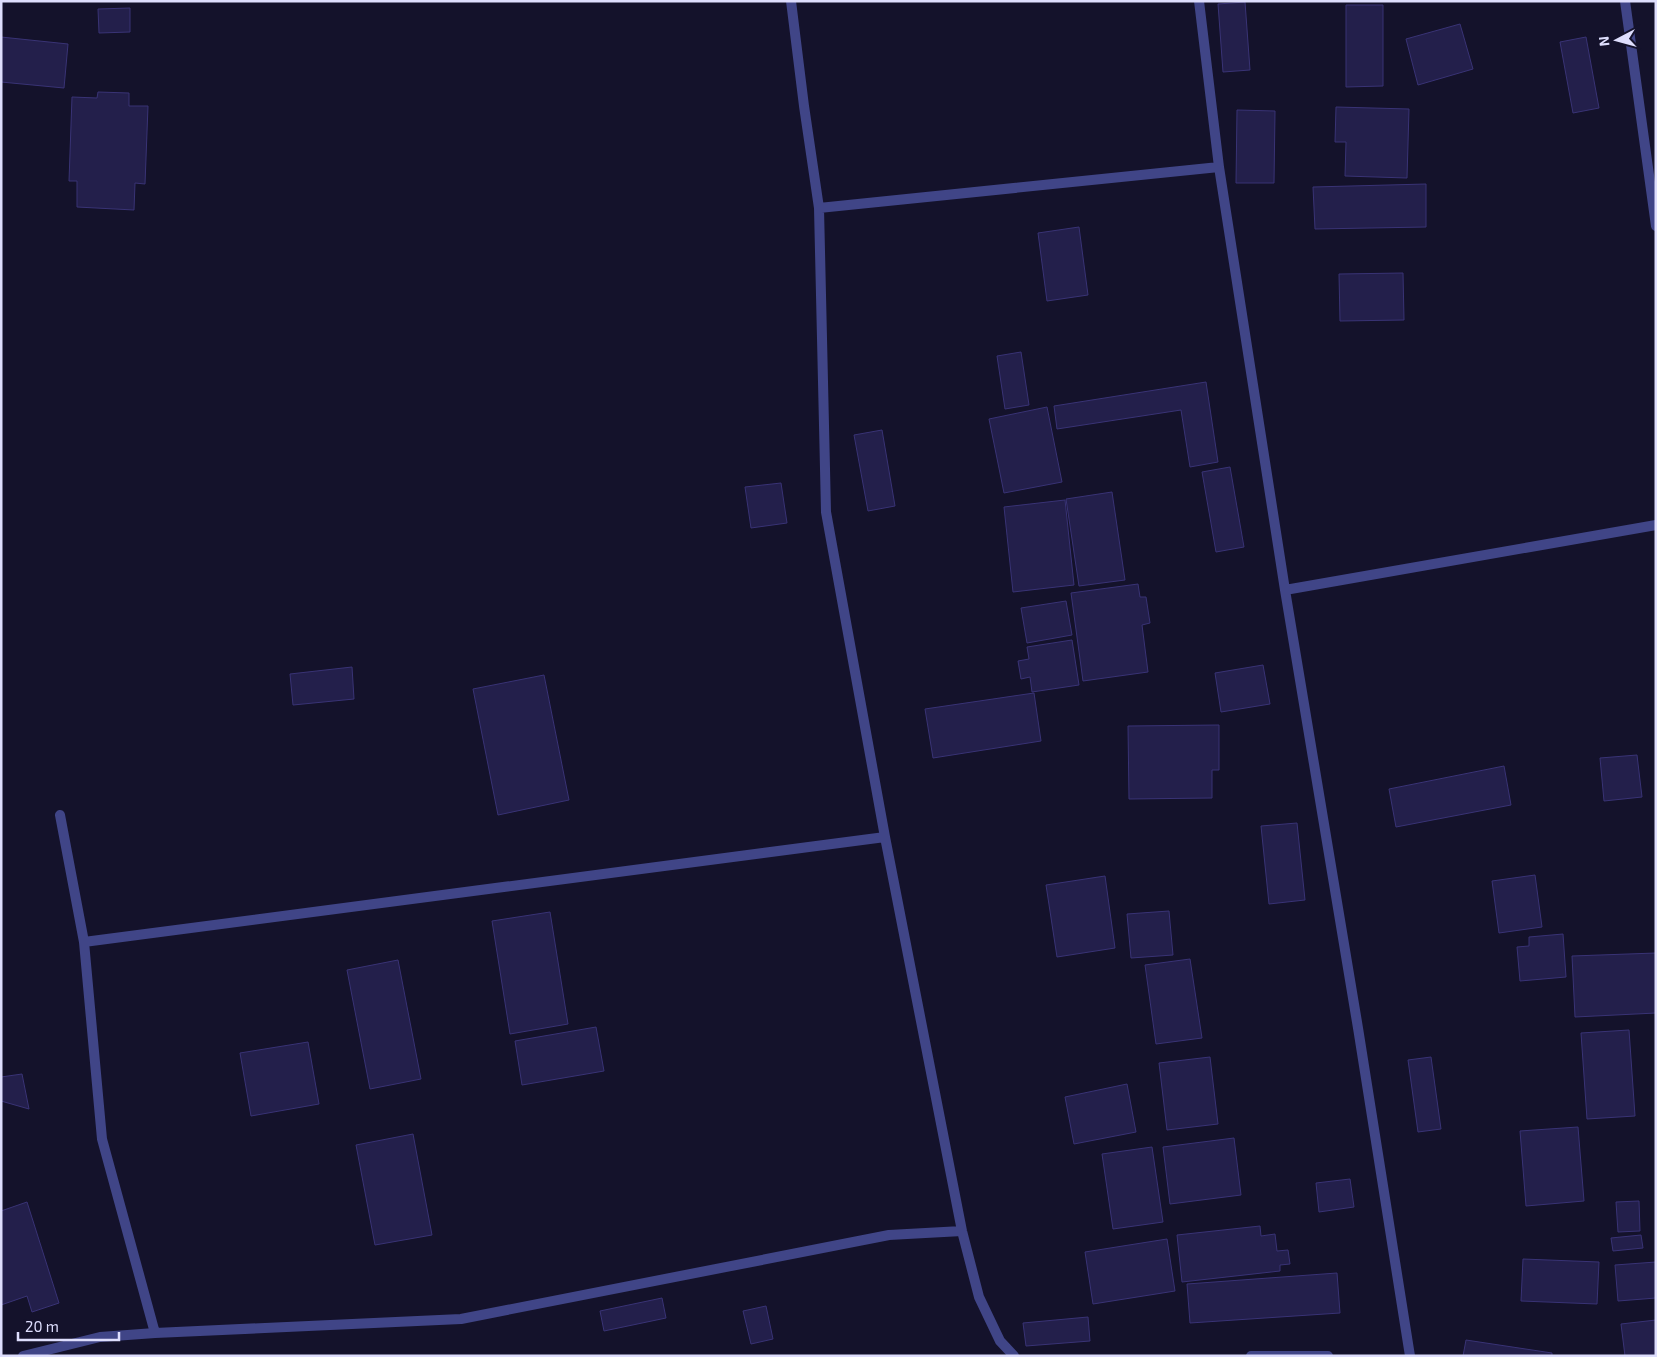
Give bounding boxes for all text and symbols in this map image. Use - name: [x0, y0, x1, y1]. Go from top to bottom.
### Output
- north arrow: [1592, 15, 1642, 65]
- text: N: [1595, 35, 1613, 47]
- scale bar: [18, 1310, 119, 1342]
- text: 20 m: [25, 1317, 59, 1335]

